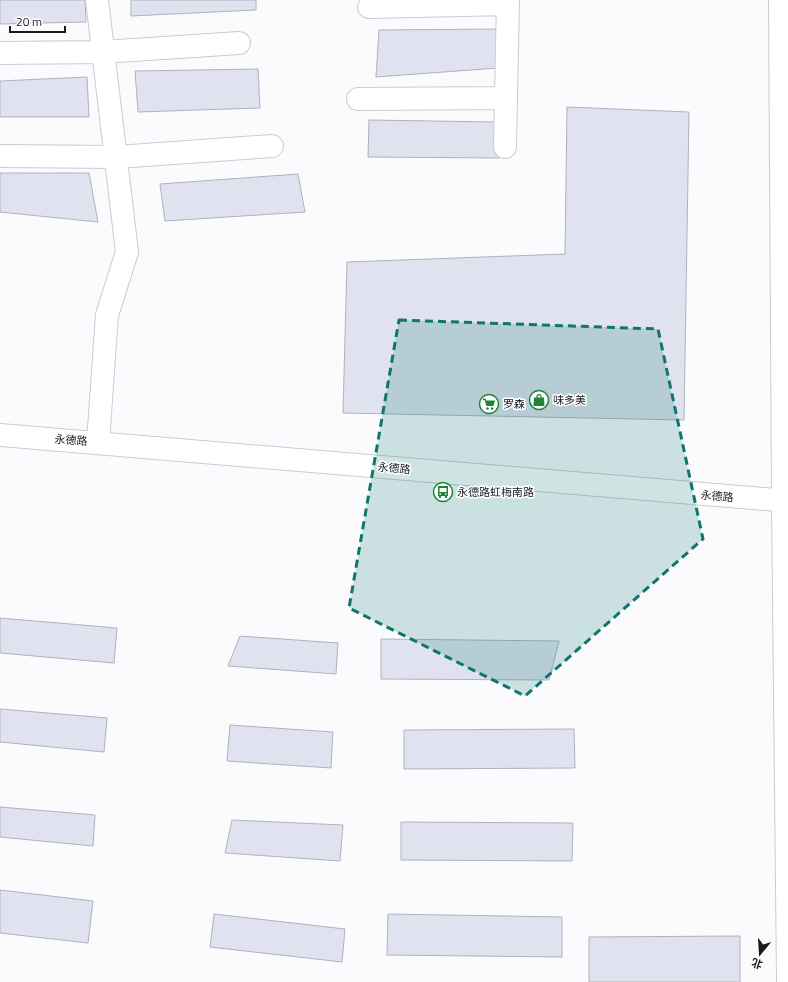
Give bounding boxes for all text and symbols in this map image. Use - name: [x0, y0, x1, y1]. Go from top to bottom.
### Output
- scale bar: [10, 8, 65, 34]
- text: 20 m: [16, 12, 42, 31]
- shop icon: 味多美: [528, 389, 550, 411]
- place label: 味多美: [553, 392, 586, 408]
- supermarket icon: 罗森: [478, 393, 500, 415]
- place label: 罗森: [503, 396, 525, 412]
- street label: 永德路: [54, 431, 88, 449]
- street label: 永德路: [377, 459, 411, 477]
- bus stop icon: 永德路虹梅南路: [432, 481, 454, 503]
- place label: 永德路虹梅南路: [457, 484, 534, 500]
- street label: 永德路: [700, 487, 734, 505]
- north arrow: [740, 934, 780, 974]
- text: 北: [749, 954, 765, 973]

